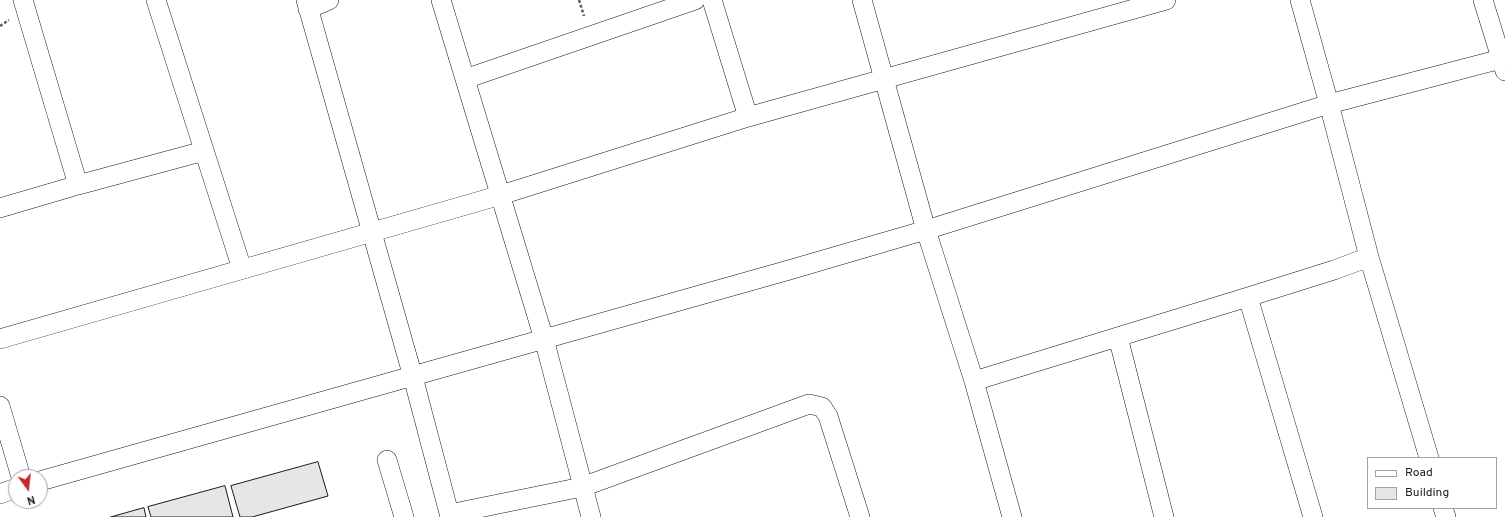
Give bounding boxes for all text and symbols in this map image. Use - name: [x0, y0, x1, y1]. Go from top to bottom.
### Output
- legend: [1367, 457, 1497, 509]
- text: Road: [1405, 465, 1433, 481]
- north arrow: [8, 469, 48, 509]
- text: Building: [1405, 485, 1449, 501]
- text: N: [25, 492, 36, 507]

